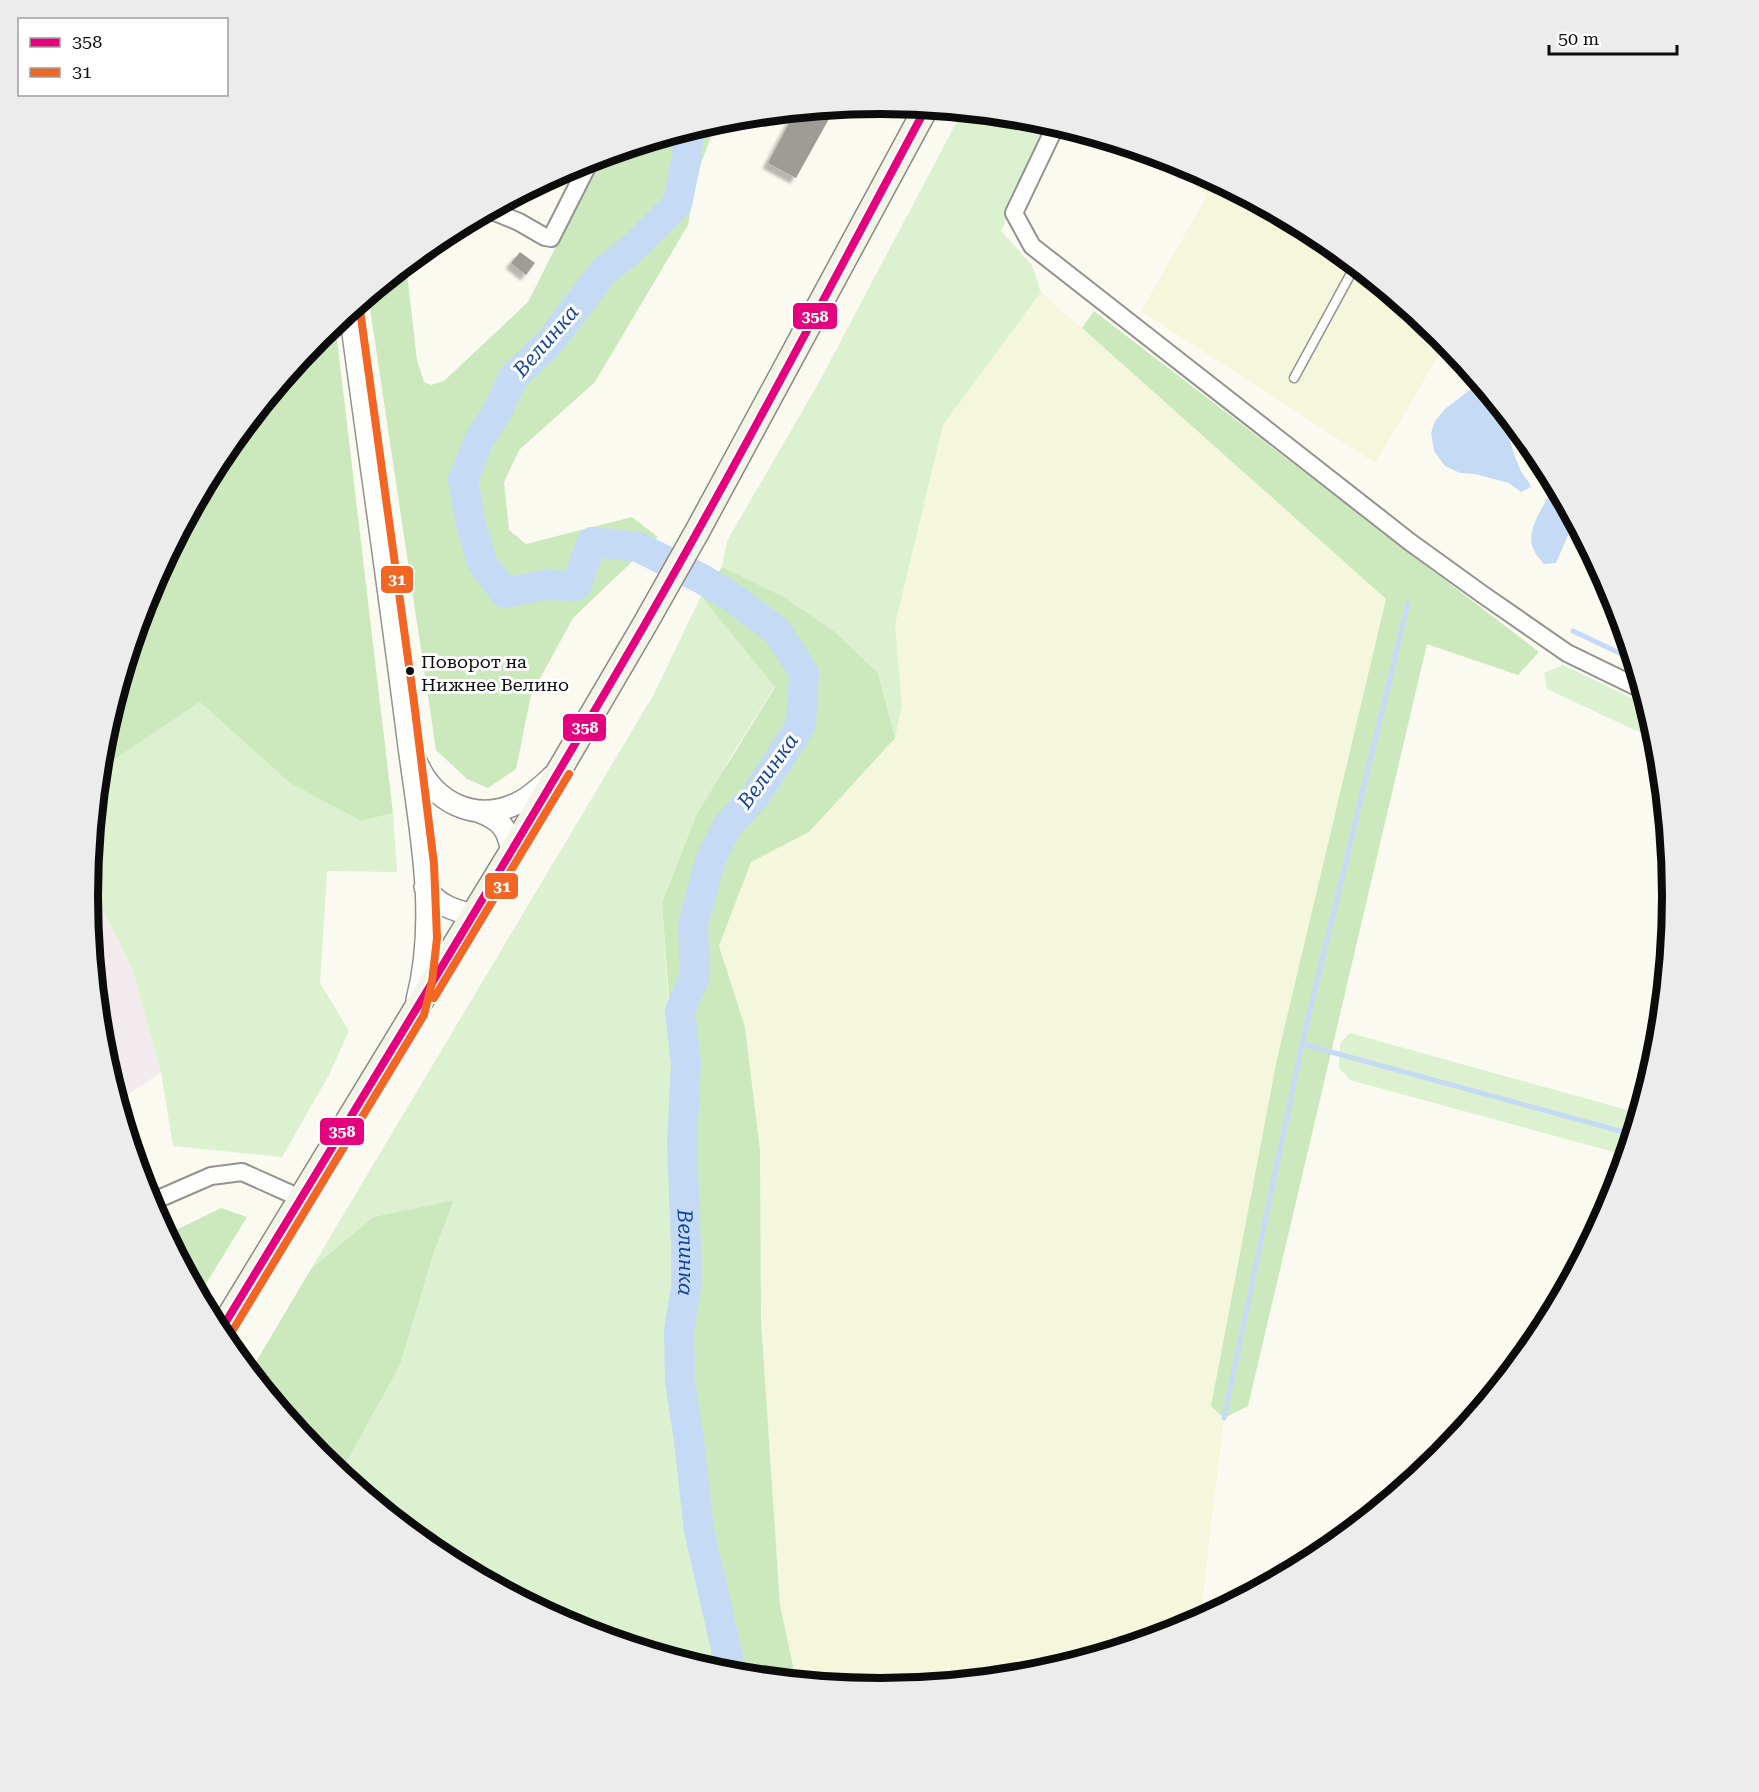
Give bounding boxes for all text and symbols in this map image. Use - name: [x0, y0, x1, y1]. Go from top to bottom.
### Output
- legend: [18, 18, 228, 96]
- scale bar: [1549, 18, 1676, 56]
- text: 50 m: [1558, 28, 1599, 49]
- text: 358: [72, 31, 102, 52]
- text: 31: [72, 61, 92, 82]
- water label: Велинка: [508, 300, 584, 382]
- line badge: 358: [792, 302, 838, 330]
- text: 358: [802, 307, 828, 326]
- line badge: 31: [380, 565, 414, 594]
- text: 31: [388, 570, 406, 589]
- place label: Поворот на Нижнее Велино: [421, 651, 569, 695]
- marker: Поворот на Нижнее Велино: [404, 665, 416, 677]
- line badge: 358: [562, 713, 607, 742]
- text: 358: [572, 718, 598, 737]
- water label: Велинка: [732, 729, 803, 814]
- line badge: 31: [484, 872, 519, 900]
- text: 31: [493, 877, 511, 896]
- line badge: 358: [319, 1117, 365, 1146]
- text: 358: [329, 1122, 355, 1141]
- water label: Велинка: [673, 1208, 698, 1298]

